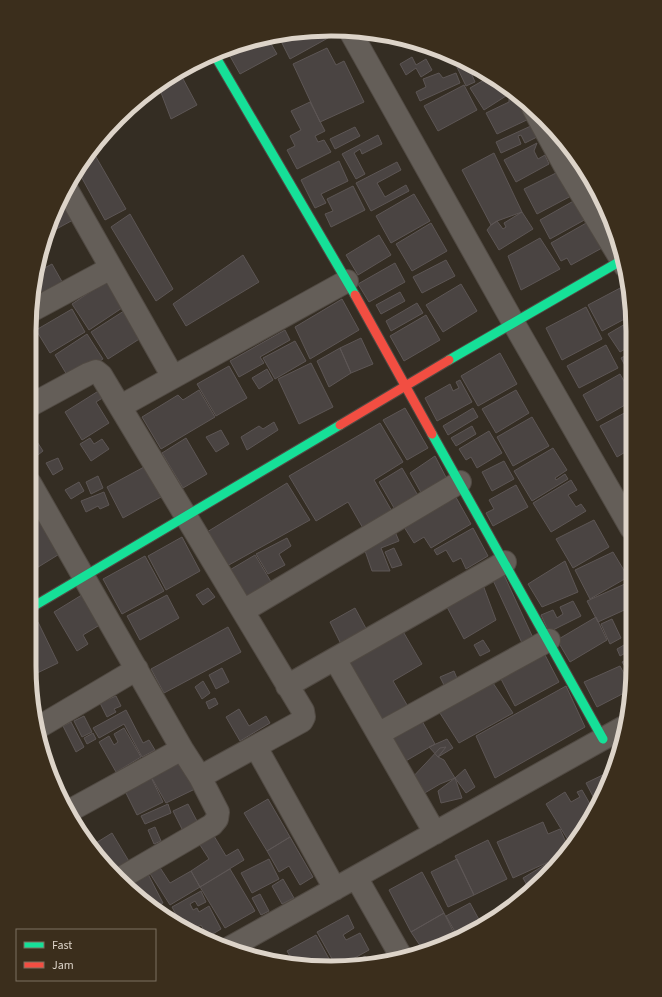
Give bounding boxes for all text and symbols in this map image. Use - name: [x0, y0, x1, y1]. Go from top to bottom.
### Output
- legend: [16, 929, 156, 981]
- text: Fast: [52, 937, 72, 954]
- text: Jam: [52, 957, 74, 974]

